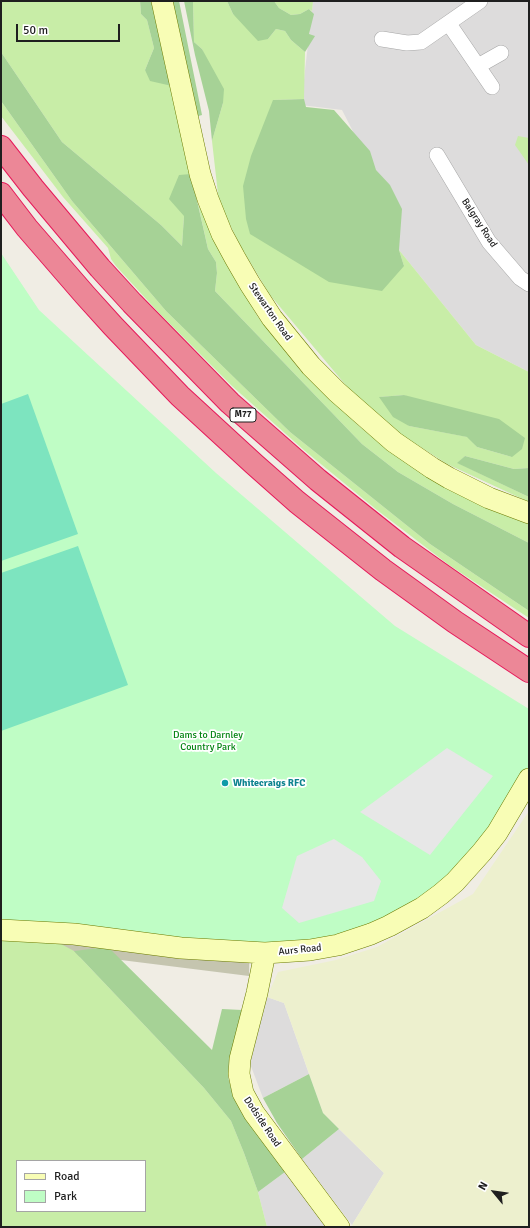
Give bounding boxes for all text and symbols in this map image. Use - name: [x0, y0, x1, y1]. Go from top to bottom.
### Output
- scale bar: [18, 16, 122, 42]
- text: 50 m: [23, 23, 48, 38]
- street label: Balgray Road: [459, 196, 499, 250]
- street label: Stewarton Road: [246, 281, 294, 343]
- road number: M77: [230, 408, 256, 422]
- park label: Dams to Darnley Country Park: [173, 729, 243, 752]
- place label: Whitecraigs RFC: [233, 777, 305, 789]
- marker: Whitecraigs RFC: [220, 778, 230, 788]
- street label: Aurs Road: [278, 942, 322, 958]
- street label: Dodside Road: [241, 1095, 283, 1149]
- legend: [16, 1160, 146, 1212]
- text: Road: [54, 1169, 80, 1184]
- north arrow: [474, 1172, 514, 1212]
- text: N: [476, 1179, 491, 1192]
- text: Park: [54, 1189, 77, 1204]

